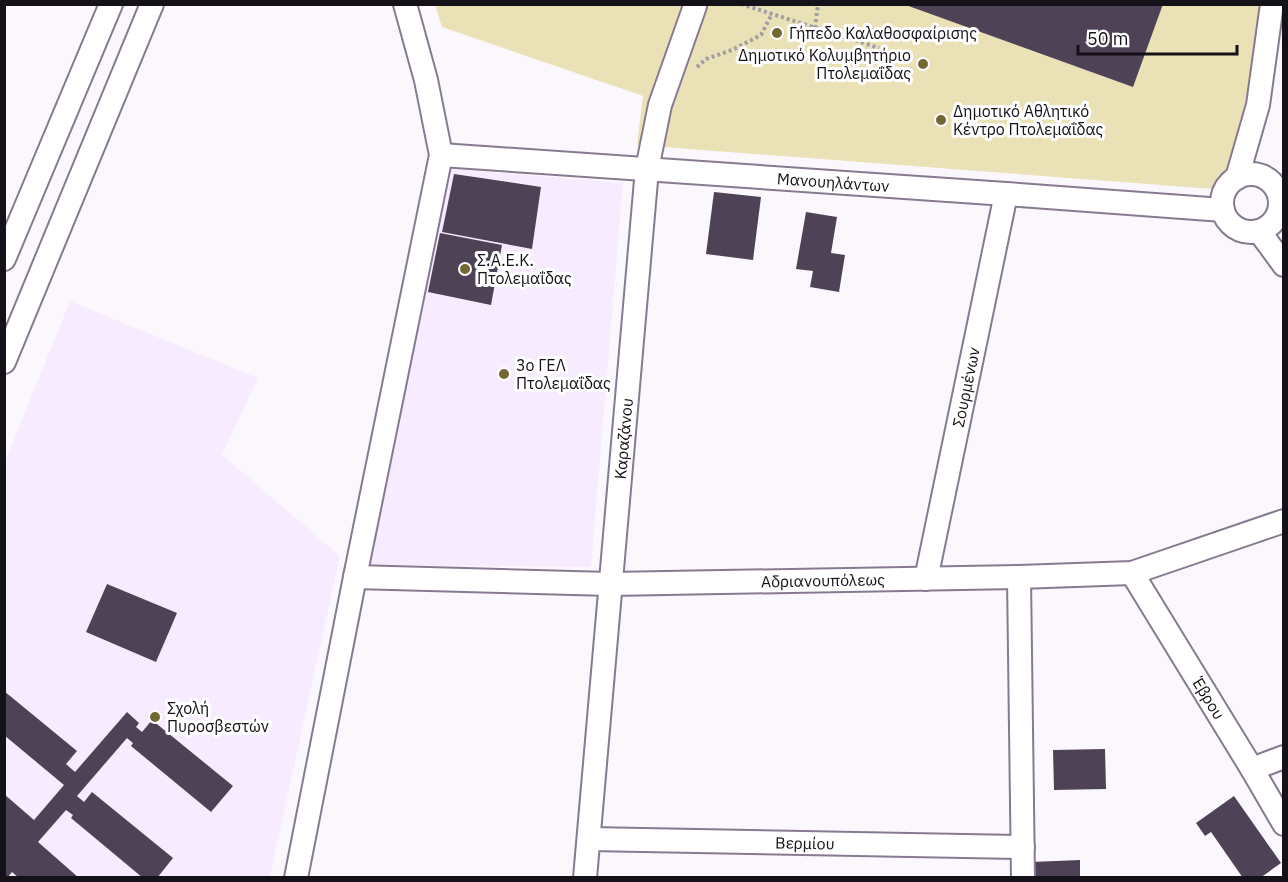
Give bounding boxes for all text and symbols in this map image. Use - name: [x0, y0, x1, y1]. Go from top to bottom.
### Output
- scale bar: [1078, 18, 1237, 56]
- place label: Γήπεδο Καλαθοσφαίρισης: [789, 23, 977, 43]
- marker: Γήπεδο Καλαθοσφαίρισης: [770, 26, 784, 40]
- text: 50 m: [1087, 27, 1129, 50]
- place label: Δημοτικό Κολυμβητήριο Πτολεμαΐδας: [738, 45, 911, 83]
- marker: Δημοτικό Κολυμβητήριο Πτολεμαΐδας: [916, 57, 930, 71]
- place label: Δημοτικό Αθλητικό Κέντρο Πτολεμαΐδας: [953, 101, 1104, 139]
- marker: Δημοτικό Αθλητικό Κέντρο Πτολεμαΐδας: [934, 113, 948, 127]
- street label: Μανουηλάντων: [776, 168, 890, 196]
- place label: Σ.Α.Ε.Κ. Πτολεμαΐδας: [477, 250, 572, 288]
- marker: Σ.Α.Ε.Κ. Πτολεμαΐδας: [458, 262, 472, 276]
- street label: Σουρμένων: [948, 345, 984, 429]
- place label: 3ο ΓΕΛ Πτολεμαΐδας: [516, 355, 611, 393]
- marker: 3ο ΓΕΛ Πτολεμαΐδας: [497, 367, 511, 381]
- street label: Καραζάνου: [610, 397, 637, 480]
- street label: Αδριανουπόλεως: [761, 569, 885, 591]
- street label: Έβρου: [1188, 673, 1229, 723]
- place label: Σχολή Πυροσβεστών: [167, 698, 269, 736]
- marker: Σχολή Πυροσβεστών: [148, 710, 162, 724]
- street label: Βερμίου: [775, 832, 835, 854]

